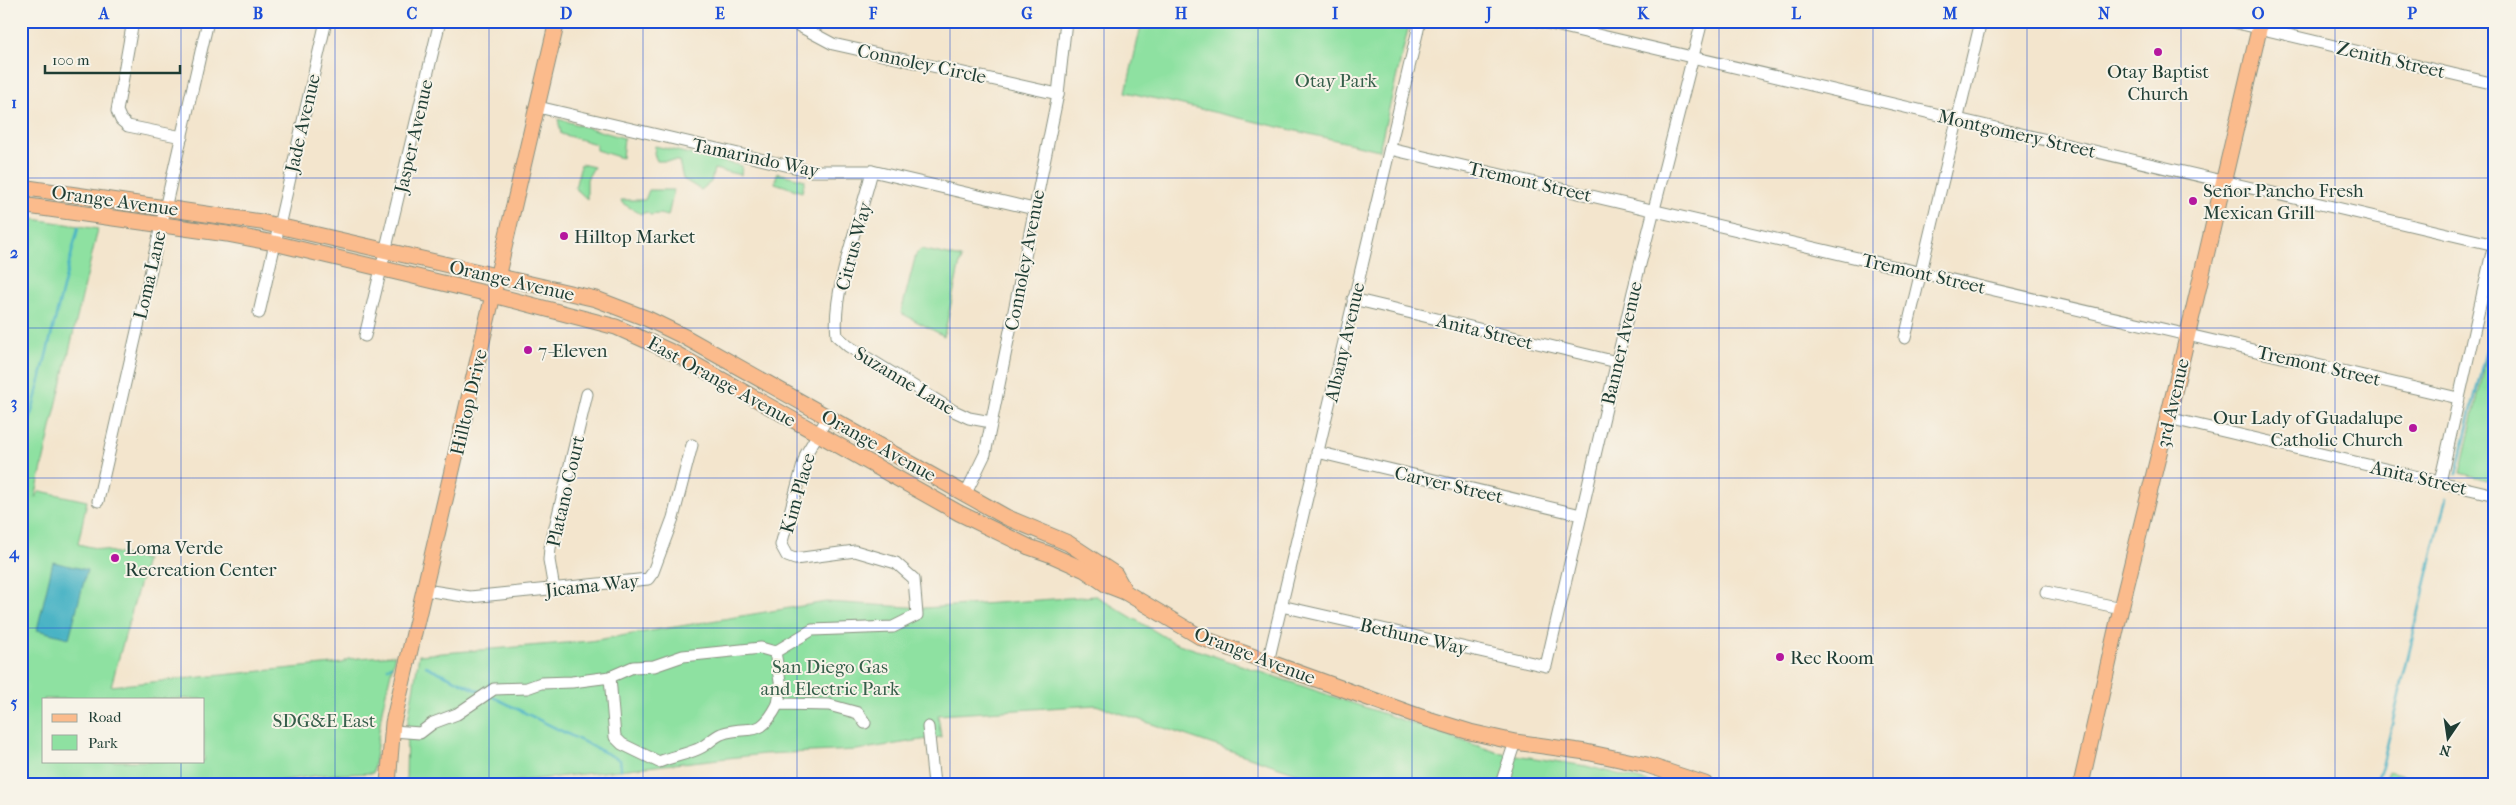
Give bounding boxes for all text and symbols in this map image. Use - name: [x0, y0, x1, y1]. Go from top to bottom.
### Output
- text: A: [98, 4, 110, 23]
- text: B: [253, 4, 263, 23]
- text: C: [407, 4, 418, 23]
- text: D: [560, 4, 572, 23]
- text: E: [715, 4, 725, 23]
- text: F: [868, 4, 878, 23]
- text: G: [1021, 4, 1033, 23]
- text: H: [1175, 4, 1188, 23]
- text: I: [1332, 4, 1339, 23]
- text: J: [1484, 4, 1492, 24]
- text: K: [1637, 4, 1650, 23]
- text: L: [1791, 4, 1801, 23]
- text: M: [1942, 4, 1958, 23]
- text: N: [2098, 4, 2111, 23]
- text: O: [2252, 4, 2265, 23]
- text: P: [2407, 4, 2417, 23]
- street label: Zenith Street: [2334, 37, 2447, 83]
- street label: Connoley Circle: [855, 40, 988, 88]
- scale bar: [45, 42, 180, 74]
- marker: Otay Baptist Church: [2152, 46, 2164, 58]
- text: 100 m: [52, 51, 90, 69]
- place label: Otay Baptist Church: [2107, 61, 2209, 105]
- park label: Otay Park: [1295, 70, 1377, 92]
- street label: Jade Avenue: [280, 72, 325, 177]
- street label: Jasper Avenue: [390, 77, 438, 197]
- text: 1: [11, 93, 17, 112]
- street label: Montgomery Street: [1936, 105, 2098, 163]
- street label: Tamarindo Way: [690, 134, 822, 182]
- street label: Tremont Street: [1466, 157, 1594, 207]
- place label: Señor Pancho Fresh Mexican Grill: [2203, 180, 2364, 224]
- street label: Orange Avenue: [50, 181, 180, 221]
- street label: Connoley Avenue: [1000, 188, 1049, 333]
- marker: Señor Pancho Fresh Mexican Grill: [2187, 195, 2199, 207]
- street label: Citrus Way: [832, 199, 877, 293]
- place label: Hilltop Market: [574, 226, 696, 248]
- street label: Loma Lane: [129, 229, 171, 322]
- marker: Hilltop Market: [558, 230, 570, 242]
- text: 2: [10, 243, 18, 262]
- street label: Tremont Street: [1860, 249, 1988, 299]
- street label: Orange Avenue: [447, 256, 577, 306]
- street label: Banner Avenue: [1597, 279, 1647, 407]
- street label: Albany Avenue: [1320, 280, 1369, 405]
- street label: Anita Street: [1433, 309, 1535, 355]
- street label: East Orange Avenue: [644, 332, 800, 432]
- place label: 7-Eleven: [538, 340, 608, 362]
- street label: Tremont Street: [2255, 341, 2383, 391]
- street label: Suzanne Lane: [850, 342, 959, 420]
- marker: 7-Eleven: [522, 344, 534, 356]
- street label: Hilltop Drive: [446, 347, 492, 457]
- street label: 3rd Avenue: [2152, 356, 2194, 450]
- text: 3: [11, 393, 17, 413]
- street label: Orange Avenue: [817, 405, 940, 486]
- place label: Our Lady of Guadalupe Catholic Church: [2213, 407, 2403, 451]
- marker: Our Lady of Guadalupe Catholic Church: [2407, 422, 2419, 434]
- street label: Platano Court: [542, 433, 590, 549]
- street label: Kim Place: [776, 451, 820, 536]
- street label: Anita Street: [2367, 456, 2470, 500]
- street label: Carver Street: [1392, 462, 1505, 508]
- place label: Loma Verde Recreation Center: [125, 537, 278, 581]
- text: 4: [8, 543, 20, 563]
- marker: Loma Verde Recreation Center: [109, 552, 121, 564]
- street label: Jicama Way: [542, 570, 641, 602]
- street label: Bethune Way: [1358, 614, 1471, 660]
- street label: Orange Avenue: [1191, 623, 1318, 689]
- place label: Rec Room: [1790, 647, 1874, 669]
- marker: Rec Room: [1774, 651, 1786, 663]
- park label: San Diego Gas and Electric Park: [760, 656, 900, 700]
- text: 5: [11, 693, 18, 712]
- legend: [42, 698, 205, 762]
- text: Road: [88, 708, 122, 726]
- park label: SDG&E East: [272, 710, 376, 732]
- north arrow: [2424, 712, 2474, 762]
- text: Park: [88, 734, 118, 752]
- text: N: [2438, 741, 2452, 760]

